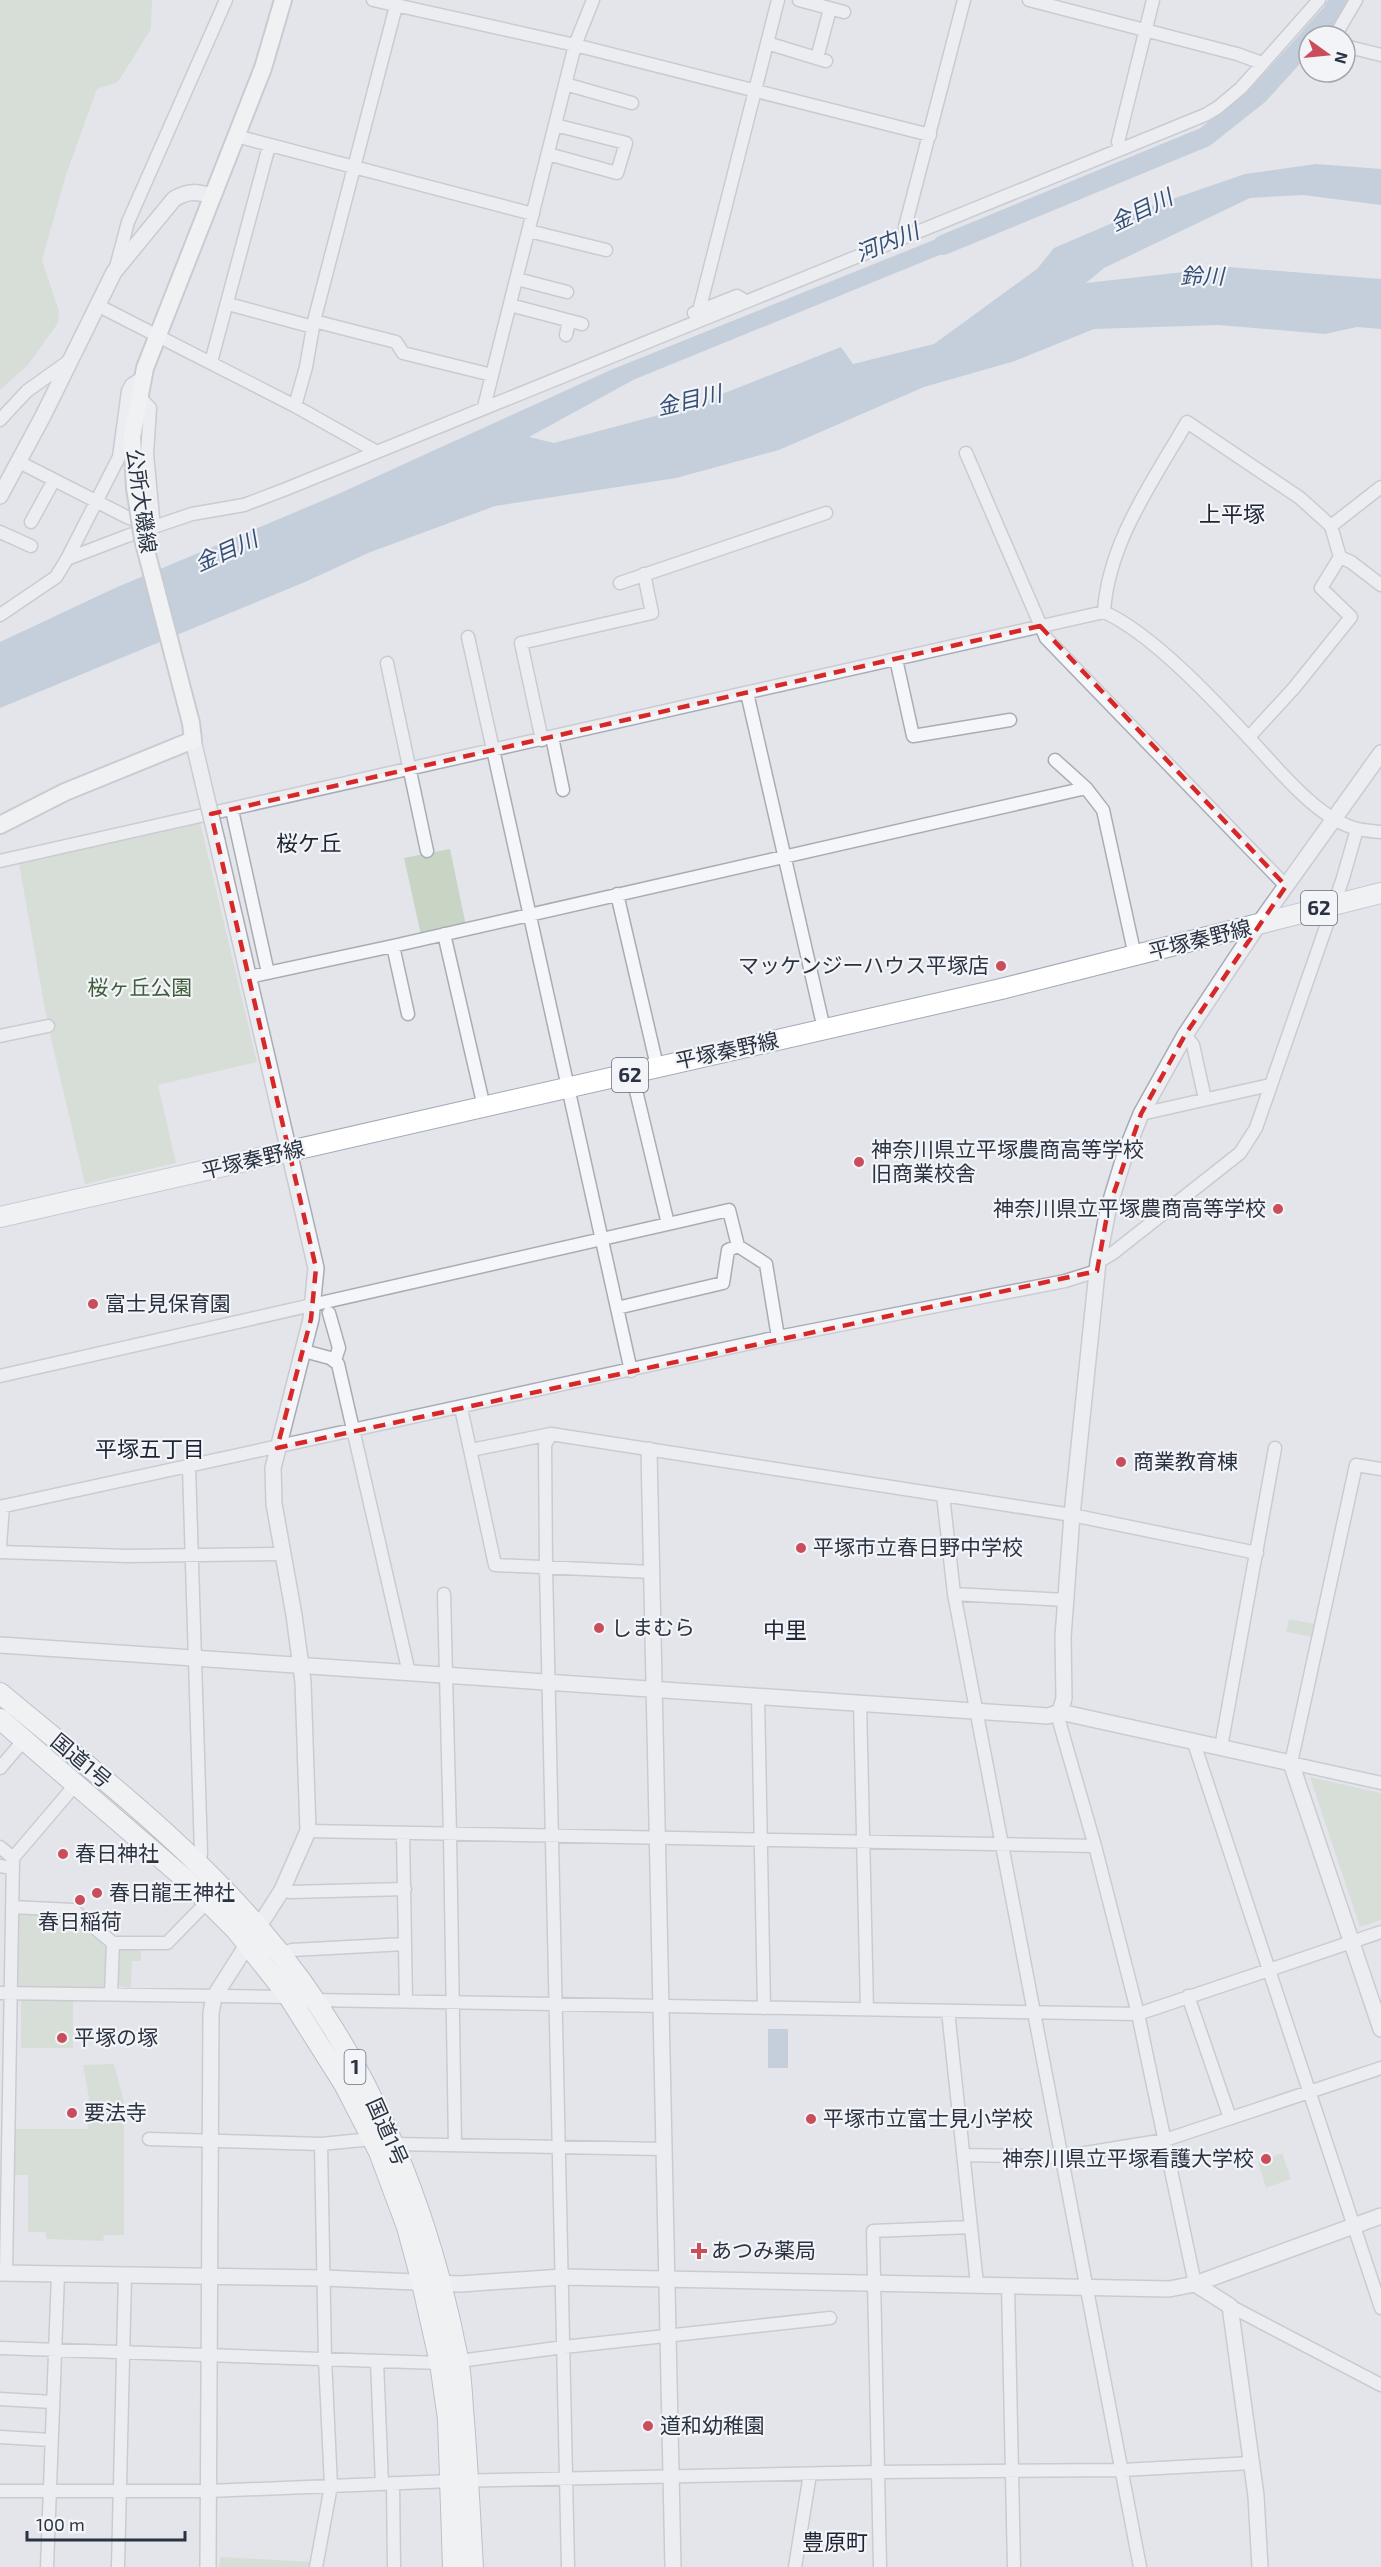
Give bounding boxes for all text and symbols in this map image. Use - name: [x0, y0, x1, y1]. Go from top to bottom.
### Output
- north arrow: [1297, 24, 1357, 84]
- text: N: [1331, 50, 1353, 66]
- water label: 金目川: [1105, 182, 1178, 235]
- water label: 河内川: [851, 216, 924, 265]
- water label: 鈴川: [1180, 262, 1226, 288]
- water label: 金目川: [654, 378, 726, 419]
- street label: 公所大磯線: [123, 447, 162, 555]
- district label: 上平塚: [1199, 500, 1265, 526]
- water label: 金目川: [190, 524, 263, 575]
- district label: 桜ケ丘: [276, 829, 342, 855]
- road number: 62: [1301, 891, 1337, 925]
- street label: 平塚秦野線: [1146, 914, 1254, 963]
- place label: マッケンジーハウス平塚店: [738, 952, 989, 977]
- marker: マッケンジーハウス平塚店: [994, 959, 1008, 973]
- park label: 桜ヶ丘公園: [88, 974, 193, 999]
- street label: 平塚秦野線: [673, 1026, 781, 1073]
- road number: 62: [612, 1058, 648, 1092]
- street label: 平塚秦野線: [199, 1135, 307, 1183]
- place label: 神奈川県立平塚農商高等学校 旧商業校舎: [871, 1136, 1144, 1185]
- marker: 神奈川県立平塚農商高等学校 旧商業校舎: [852, 1155, 866, 1169]
- place label: 神奈川県立平塚農商高等学校: [993, 1195, 1266, 1220]
- marker: 神奈川県立平塚農商高等学校: [1271, 1202, 1285, 1216]
- place label: 富士見保育園: [105, 1290, 231, 1315]
- marker: 富士見保育園: [86, 1297, 100, 1311]
- district label: 平塚五丁目: [95, 1435, 205, 1461]
- place label: 商業教育棟: [1133, 1448, 1238, 1473]
- marker: 商業教育棟: [1114, 1455, 1128, 1469]
- place label: 平塚市立春日野中学校: [813, 1534, 1023, 1559]
- marker: 平塚市立春日野中学校: [794, 1541, 808, 1555]
- place label: しまむら: [611, 1614, 695, 1639]
- district label: 中里: [763, 1616, 807, 1642]
- marker: しまむら: [592, 1621, 606, 1635]
- street label: 国道1号: [47, 1727, 117, 1792]
- place label: 春日神社: [75, 1840, 159, 1865]
- marker: 春日神社: [56, 1847, 70, 1861]
- place label: 春日龍王神社: [109, 1879, 235, 1904]
- marker: 春日龍王神社: [90, 1886, 104, 1900]
- marker: 春日稲荷: [73, 1893, 87, 1907]
- place label: 春日稲荷: [38, 1908, 122, 1933]
- place label: 平塚の塚: [74, 2024, 158, 2049]
- marker: 平塚の塚: [55, 2031, 69, 2045]
- road number: 1: [344, 2050, 366, 2084]
- street label: 国道1号: [362, 2094, 414, 2169]
- place label: 要法寺: [84, 2099, 147, 2124]
- place label: 平塚市立富士見小学校: [823, 2105, 1033, 2130]
- marker: 要法寺: [65, 2106, 79, 2120]
- marker: 平塚市立富士見小学校: [804, 2112, 818, 2126]
- place label: 神奈川県立平塚看護大学校: [1002, 2145, 1254, 2170]
- marker: 神奈川県立平塚看護大学校: [1259, 2152, 1273, 2166]
- place label: あつみ薬局: [711, 2237, 816, 2262]
- marker: あつみ薬局: [692, 2244, 706, 2258]
- place label: 道和幼稚園: [660, 2412, 765, 2437]
- marker: 道和幼稚園: [641, 2419, 655, 2433]
- scale bar: [27, 2504, 184, 2542]
- text: 100 m: [36, 2513, 85, 2535]
- district label: 豊原町: [802, 2528, 868, 2554]

